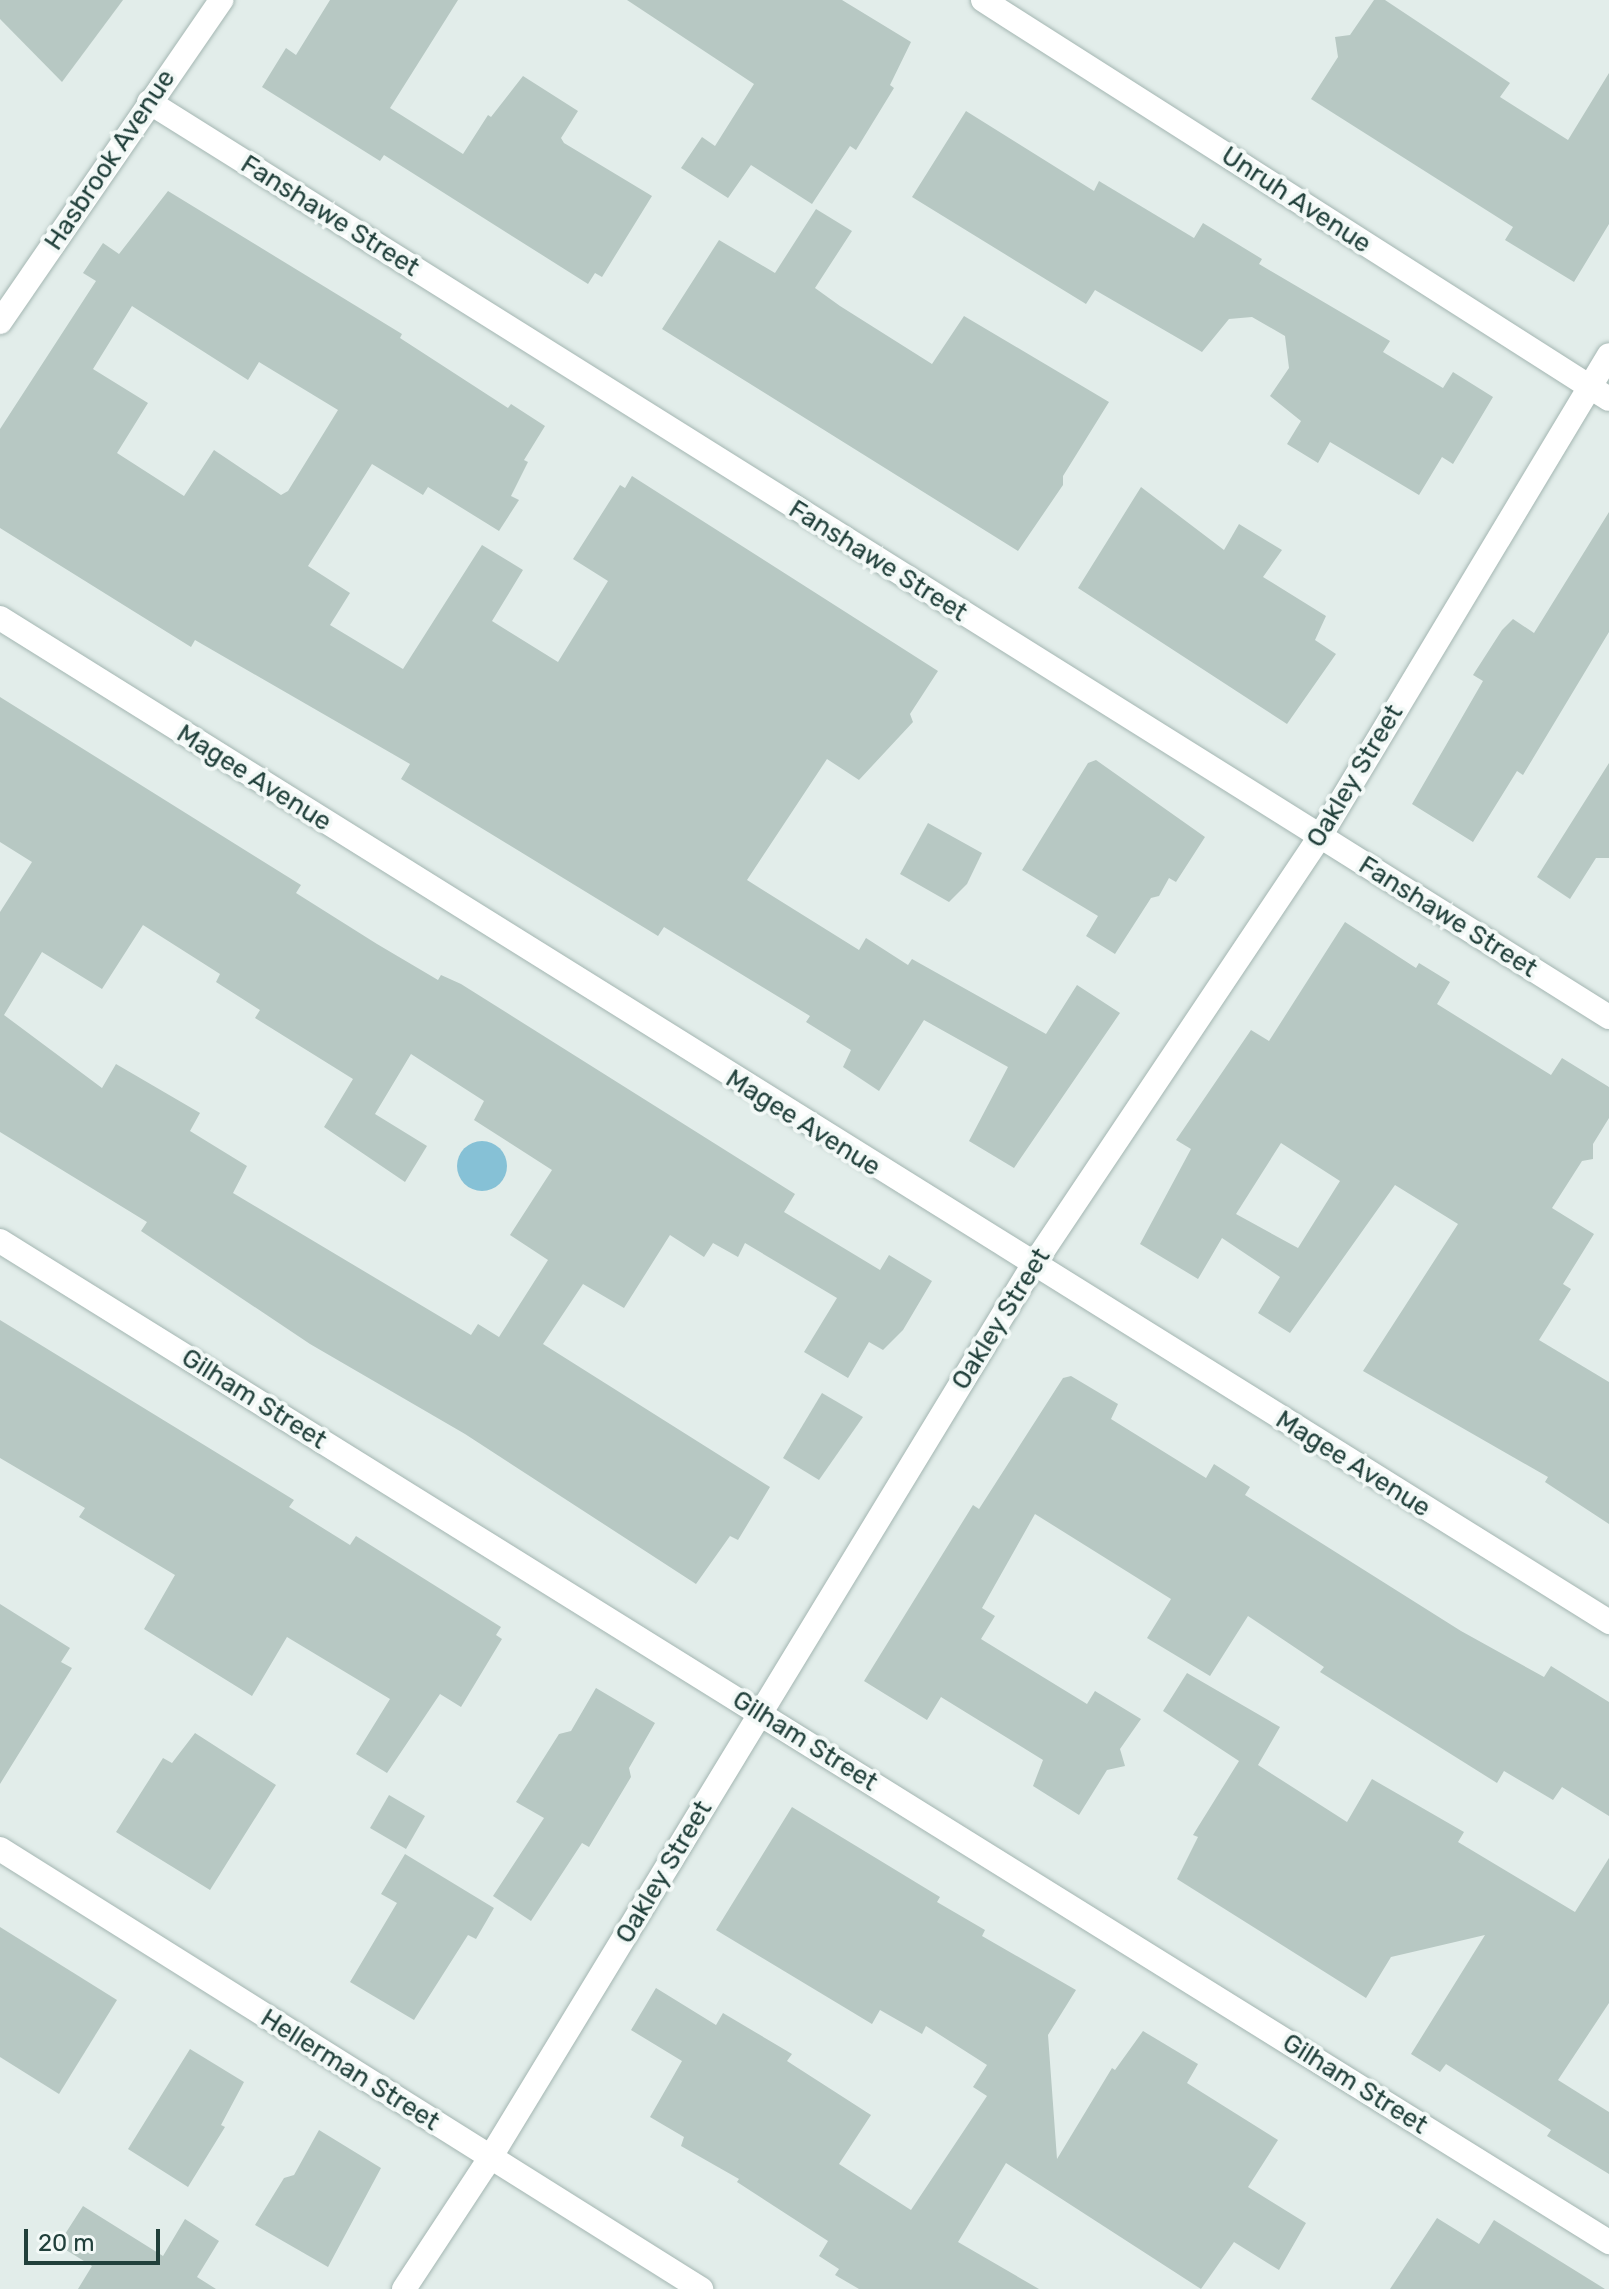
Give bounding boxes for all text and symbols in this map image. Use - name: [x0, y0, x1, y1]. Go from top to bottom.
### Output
- street label: Hasbrook Avenue: [38, 63, 182, 257]
- street label: Unruh Avenue: [1215, 140, 1377, 260]
- street label: Fanshawe Street: [235, 149, 425, 283]
- street label: Fanshawe Street: [783, 494, 973, 628]
- street label: Oakley Street: [1300, 699, 1410, 853]
- street label: Magee Avenue: [171, 718, 337, 838]
- street label: Fanshawe Street: [1353, 850, 1543, 984]
- street label: Magee Avenue: [720, 1063, 886, 1183]
- street label: Oakley Street: [945, 1242, 1057, 1396]
- street label: Gilham Street: [176, 1342, 332, 1456]
- street label: Magee Avenue: [1270, 1404, 1436, 1524]
- street label: Gilham Street: [727, 1684, 883, 1798]
- street label: Oakley Street: [609, 1795, 719, 1949]
- street label: Hellerman Street: [255, 2002, 445, 2138]
- street label: Gilham Street: [1277, 2027, 1433, 2141]
- scale bar: [28, 2213, 164, 2263]
- text: 20 m: [38, 2229, 95, 2257]

